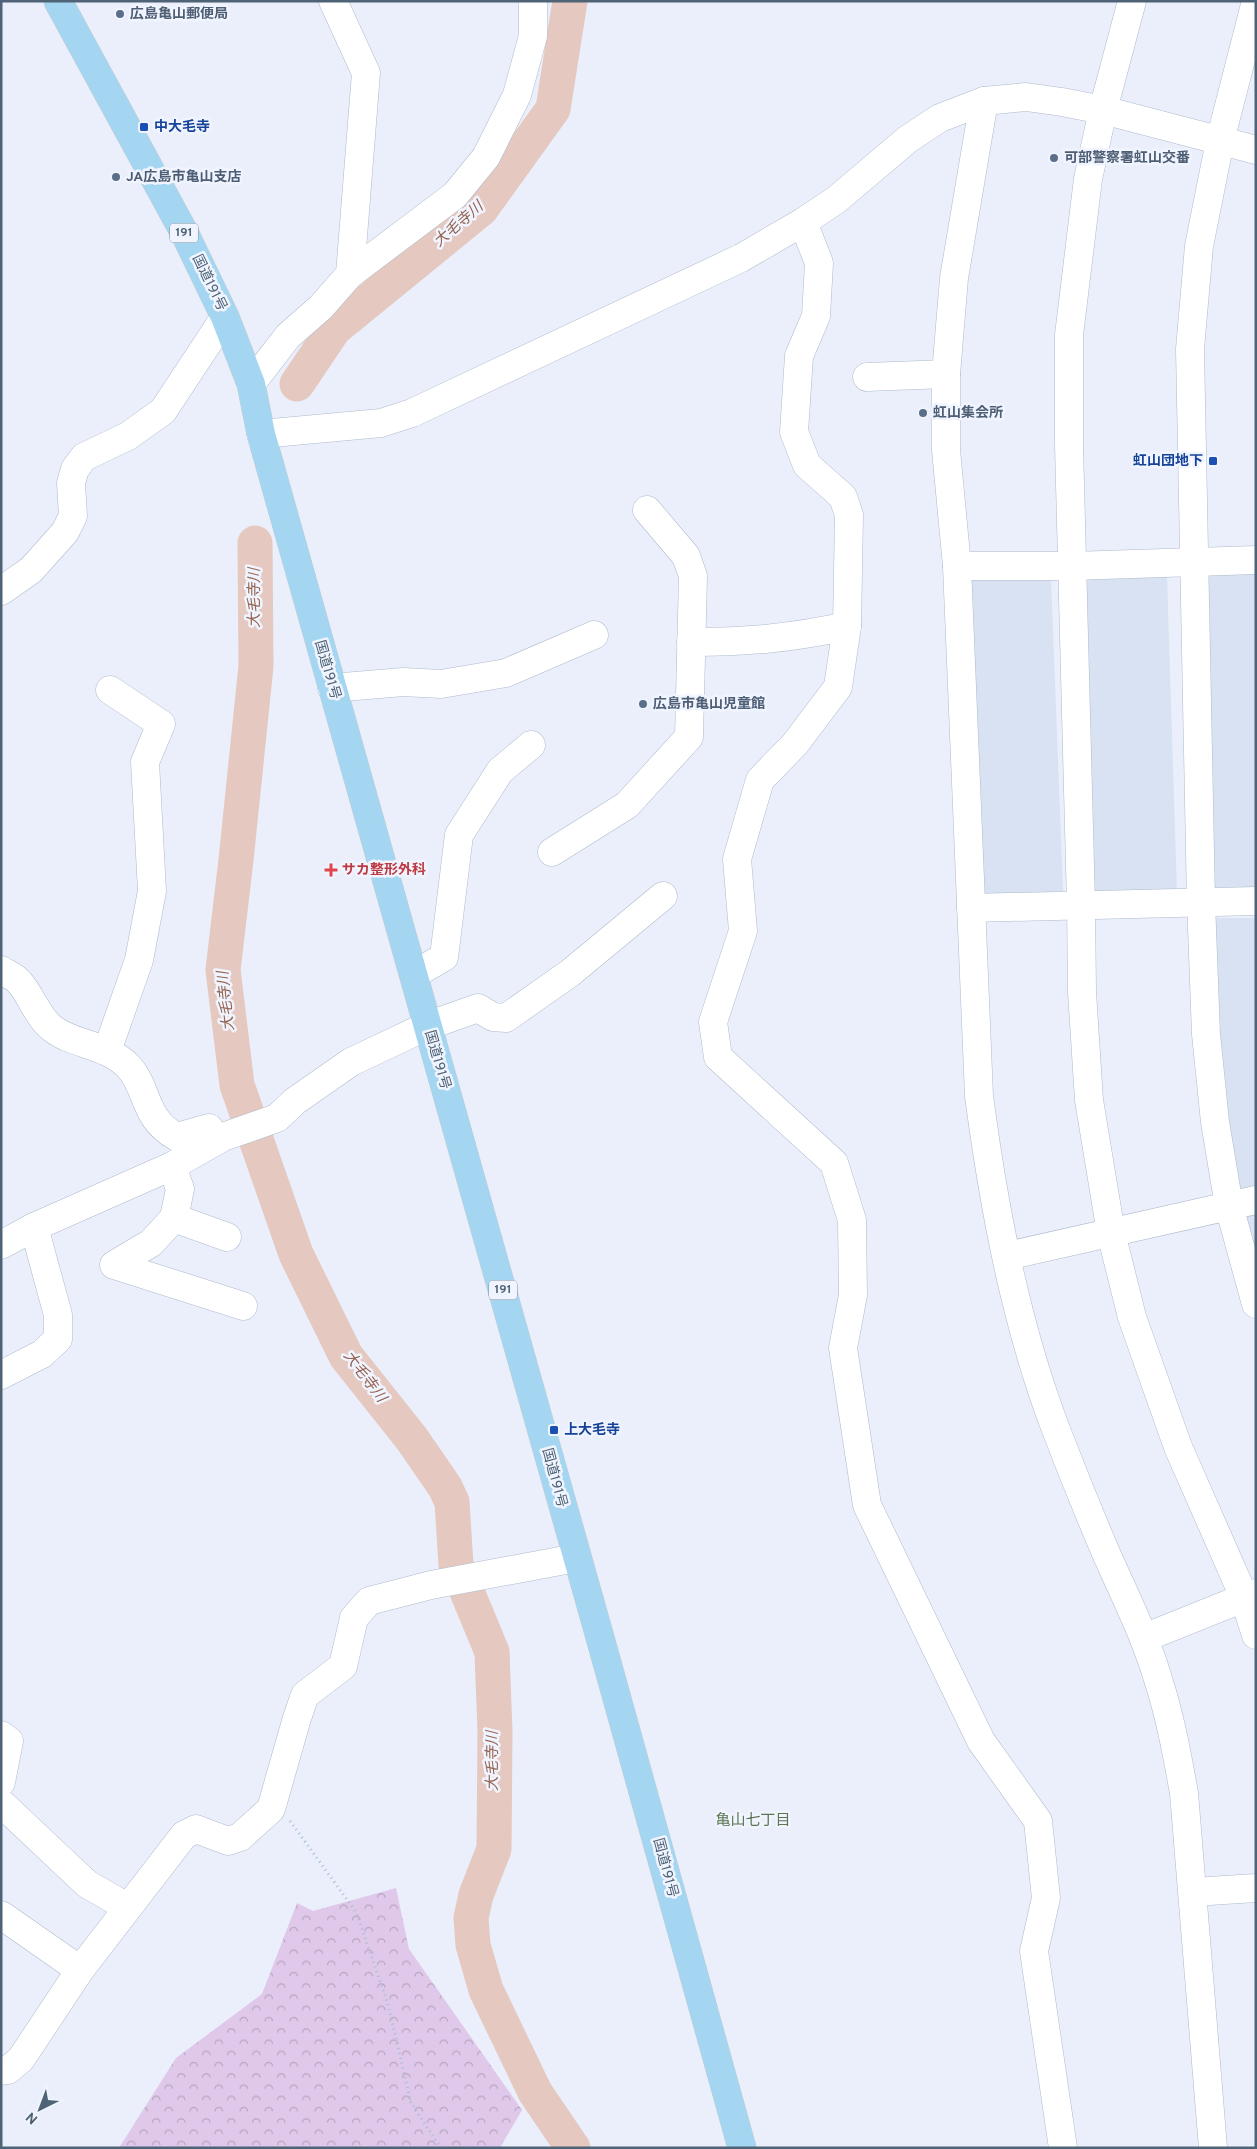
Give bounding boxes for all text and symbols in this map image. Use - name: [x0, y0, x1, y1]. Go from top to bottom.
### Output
- place label: 広島亀山郵便局: [130, 6, 228, 23]
- marker: 広島亀山郵便局: [114, 8, 126, 20]
- place label: 中大毛寺: [154, 119, 210, 136]
- marker: 中大毛寺: [138, 121, 150, 133]
- place label: 可部警察署虹山交番: [1064, 150, 1190, 167]
- marker: 可部警察署虹山交番: [1048, 152, 1060, 164]
- place label: JA広島市亀山支店: [126, 169, 241, 186]
- marker: JA広島市亀山支店: [110, 171, 122, 183]
- water label: 大毛寺川: [430, 197, 489, 252]
- road number: 191: [170, 224, 198, 242]
- street label: 国道191号: [188, 252, 230, 314]
- place label: 虹山集会所: [933, 405, 1003, 422]
- marker: 虹山集会所: [917, 407, 929, 419]
- place label: 虹山団地下: [1133, 453, 1203, 470]
- marker: 虹山団地下: [1207, 455, 1219, 467]
- water label: 大毛寺川: [246, 566, 265, 628]
- street label: 国道191号: [310, 638, 344, 702]
- place label: 広島市亀山児童館: [653, 696, 765, 713]
- marker: 広島市亀山児童館: [637, 698, 649, 710]
- place label: サカ整形外科: [342, 861, 426, 879]
- marker: サカ整形外科: [324, 863, 338, 877]
- water label: 大毛寺川: [214, 968, 240, 1032]
- street label: 国道191号: [420, 1028, 454, 1092]
- road number: 191: [489, 1280, 517, 1300]
- water label: 大毛寺川: [338, 1347, 391, 1408]
- place label: 上大毛寺: [564, 1422, 620, 1439]
- marker: 上大毛寺: [548, 1424, 560, 1436]
- street label: 国道191号: [538, 1446, 570, 1510]
- water label: 大毛寺川: [484, 1729, 503, 1791]
- district label: 亀山七丁目: [715, 1812, 791, 1831]
- street label: 国道191号: [649, 1836, 681, 1900]
- north arrow: [15, 2084, 65, 2134]
- text: N: [23, 2108, 42, 2127]

